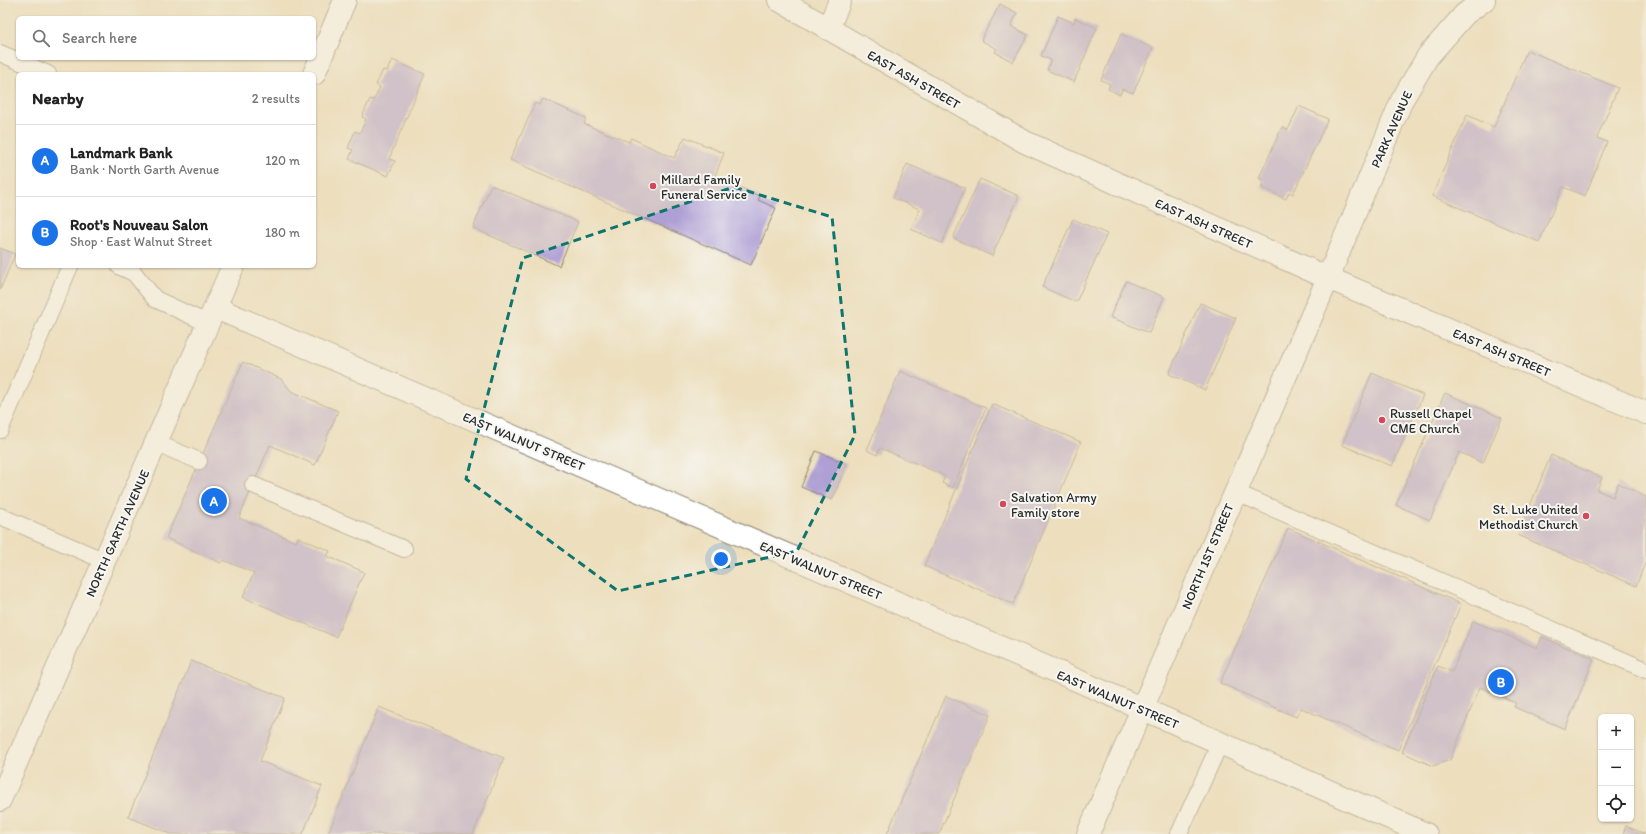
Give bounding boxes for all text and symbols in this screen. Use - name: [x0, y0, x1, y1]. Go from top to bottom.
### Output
- search box: [16, 16, 316, 60]
- icon: search: [30, 27, 52, 49]
- text: Search here: [62, 29, 137, 47]
- street label: EAST ASH STREET: [865, 47, 963, 112]
- text: Nearby: [32, 88, 84, 108]
- street label: PARK AVENUE: [1368, 88, 1415, 170]
- text: 2 results: [252, 91, 300, 106]
- text: Landmark Bank: [70, 144, 173, 162]
- text: A: [41, 153, 49, 168]
- text: 120 m: [265, 153, 300, 168]
- text: Bank · North Garth Avenue: [70, 162, 219, 177]
- place label: Millard Family Funeral Service: [661, 172, 747, 202]
- marker: Millard Family Funeral Service: [648, 181, 658, 191]
- street label: EAST ASH STREET: [1153, 195, 1255, 252]
- text: Root's Nouveau Salon: [70, 216, 208, 234]
- text: B: [41, 225, 49, 240]
- text: 180 m: [265, 225, 300, 240]
- text: Shop · East Walnut Street: [70, 234, 212, 249]
- street label: EAST ASH STREET: [1451, 325, 1554, 380]
- place label: Russell Chapel CME Church: [1390, 406, 1472, 436]
- street label: EAST WALNUT STREET: [461, 409, 588, 474]
- marker: Russell Chapel CME Church: [1377, 415, 1387, 425]
- street label: NORTH GARTH AVENUE: [83, 467, 152, 599]
- pin: A: [201, 486, 227, 516]
- place label: Salvation Army Family store: [1011, 490, 1097, 520]
- marker: Salvation Army Family store: [998, 499, 1008, 509]
- street label: NORTH 1ST STREET: [1178, 500, 1237, 611]
- place label: St. Luke United Methodist Church: [1479, 502, 1578, 532]
- marker: St. Luke United Methodist Church: [1581, 511, 1591, 521]
- street label: EAST WALNUT STREET: [758, 538, 885, 603]
- your location: [711, 549, 731, 569]
- street label: EAST WALNUT STREET: [1055, 667, 1182, 732]
- pin: B: [1488, 667, 1514, 697]
- map controls: [1598, 714, 1634, 822]
- button: +: [1598, 714, 1634, 750]
- button: −: [1598, 750, 1634, 786]
- button: locate: [1598, 786, 1634, 822]

